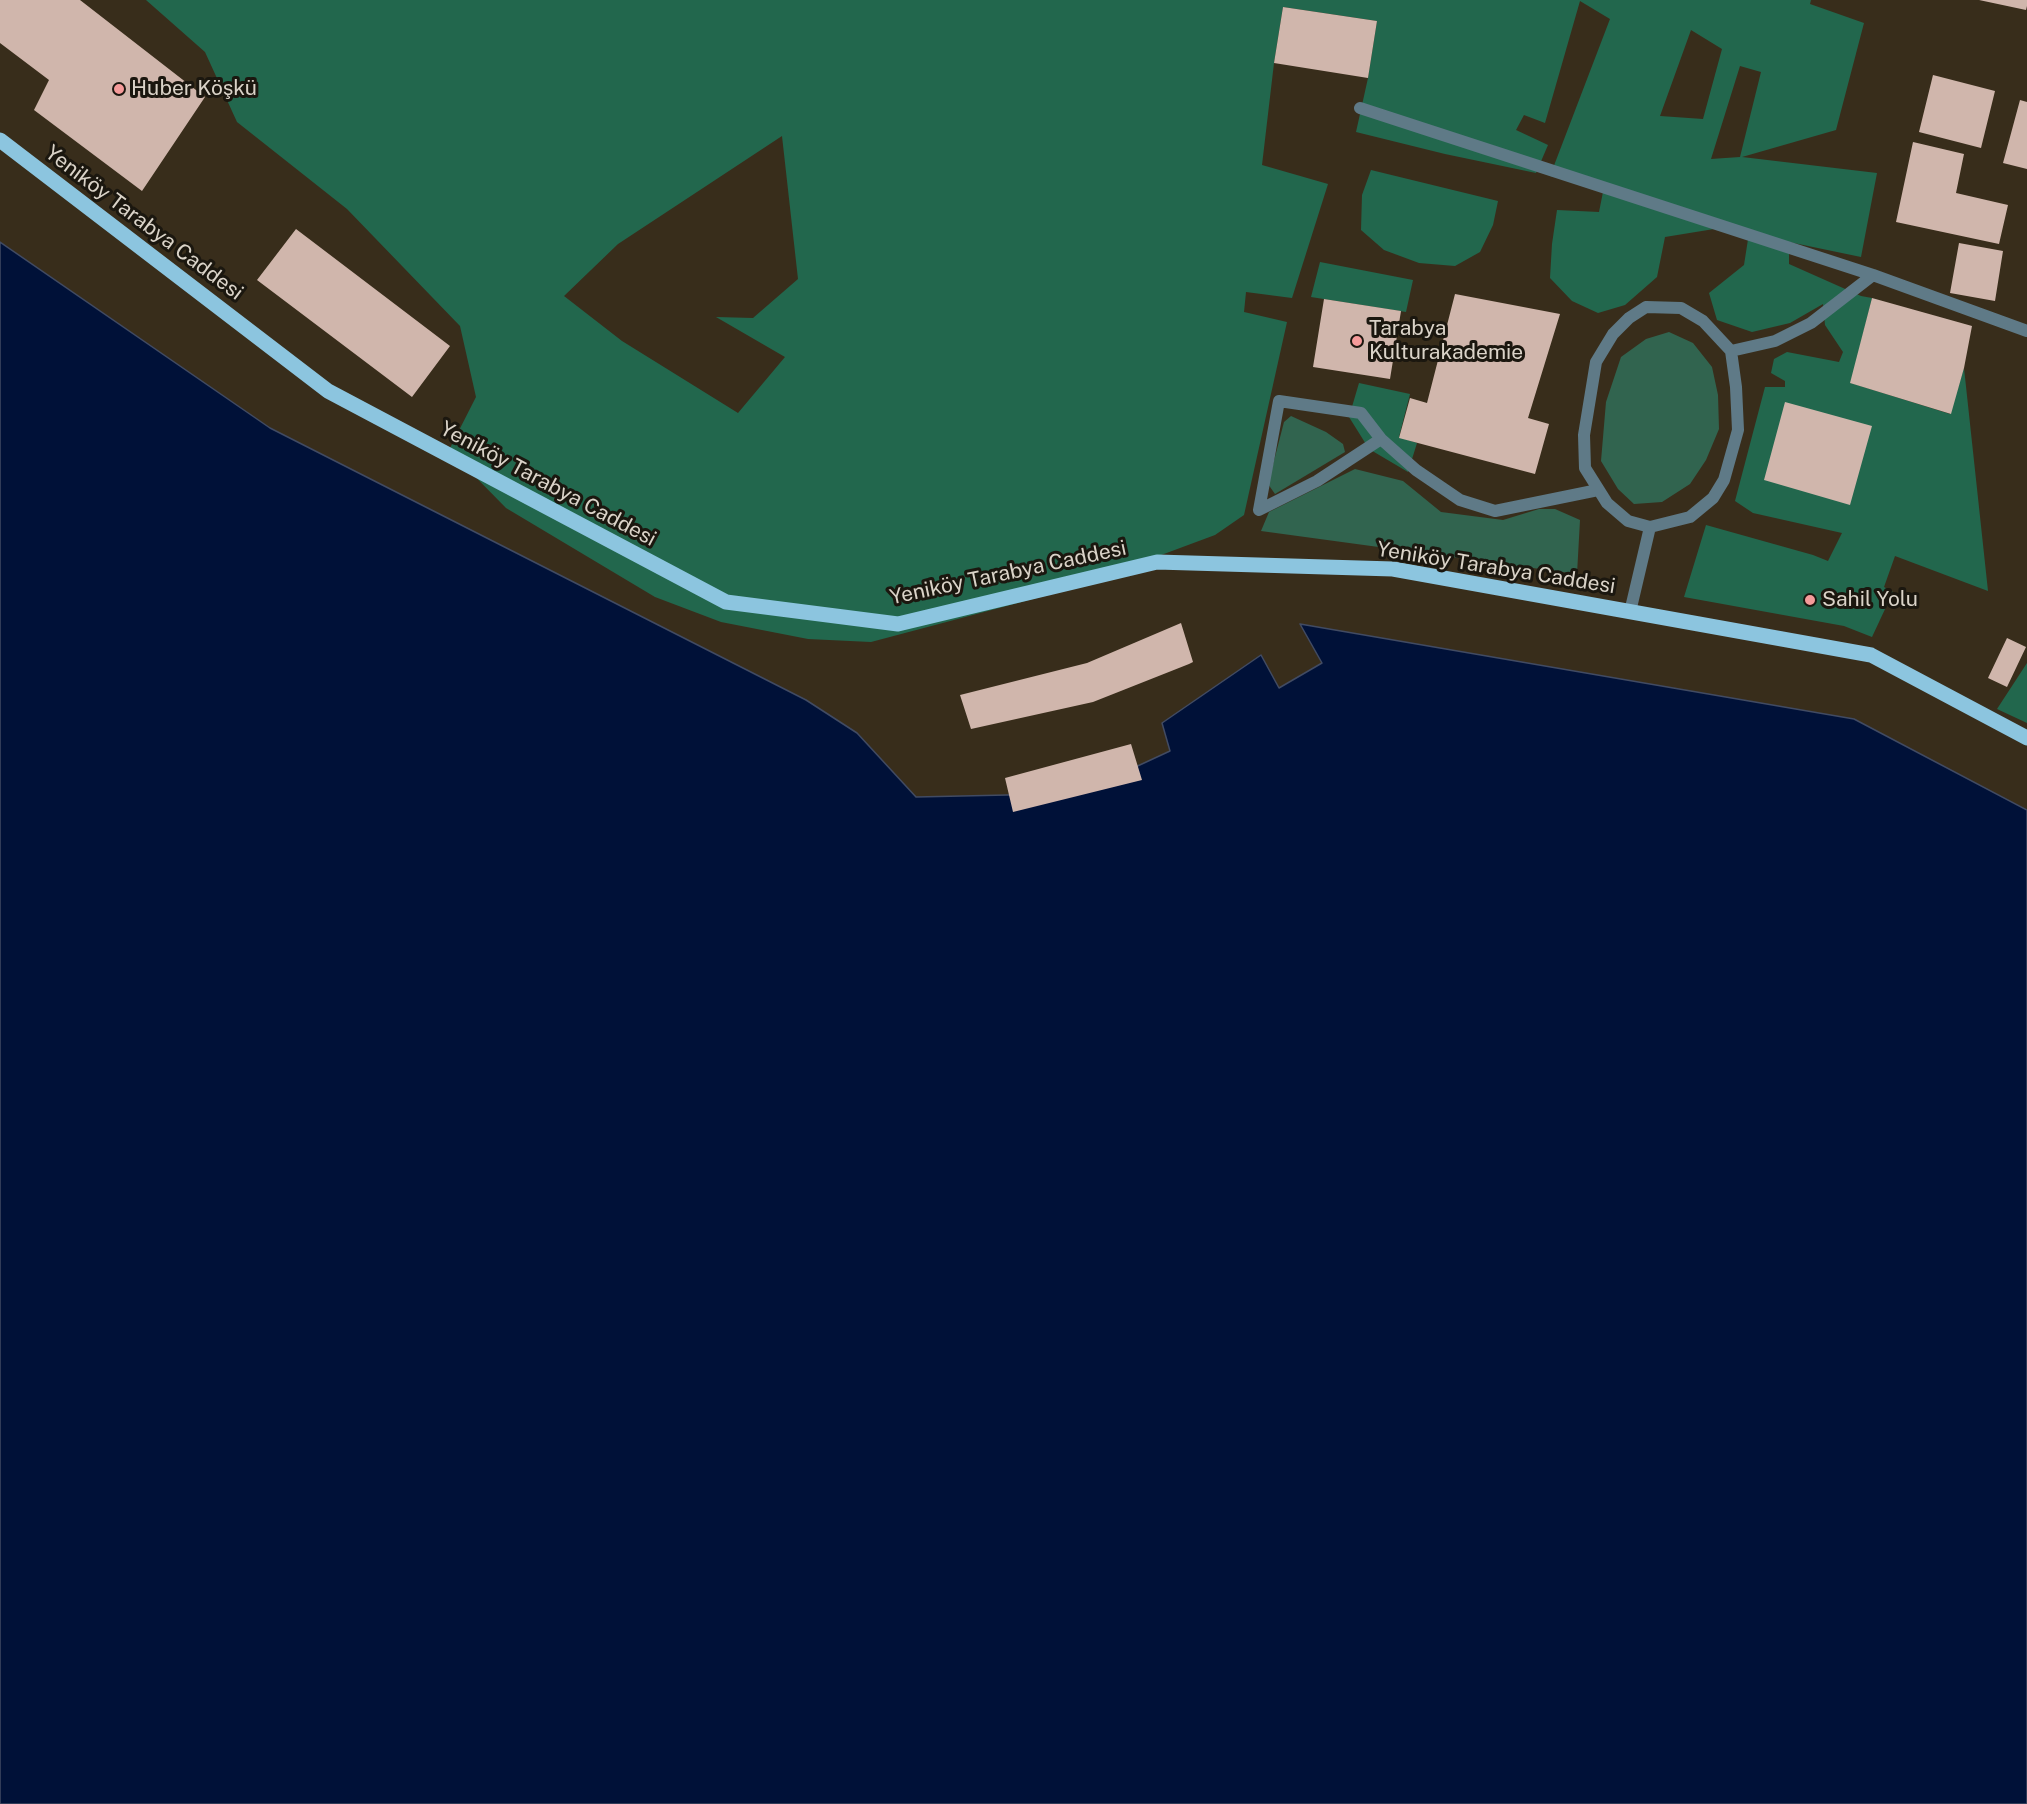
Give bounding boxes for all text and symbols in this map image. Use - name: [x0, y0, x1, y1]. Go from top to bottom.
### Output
- place label: Huber Köşkü: [131, 76, 257, 102]
- marker: Huber Köşkü: [112, 82, 126, 96]
- street label: Yeniköy Tarabya Caddesi: [40, 140, 248, 306]
- place label: Tarabya Kulturakademie: [1369, 316, 1523, 366]
- marker: Tarabya Kulturakademie: [1350, 334, 1364, 348]
- street label: Yeniköy Tarabya Caddesi: [436, 416, 660, 552]
- street label: Yeniköy Tarabya Caddesi: [887, 536, 1129, 610]
- street label: Yeniköy Tarabya Caddesi: [1375, 537, 1617, 599]
- place label: Sahil Yolu: [1822, 587, 1918, 613]
- marker: Sahil Yolu: [1803, 593, 1817, 607]

